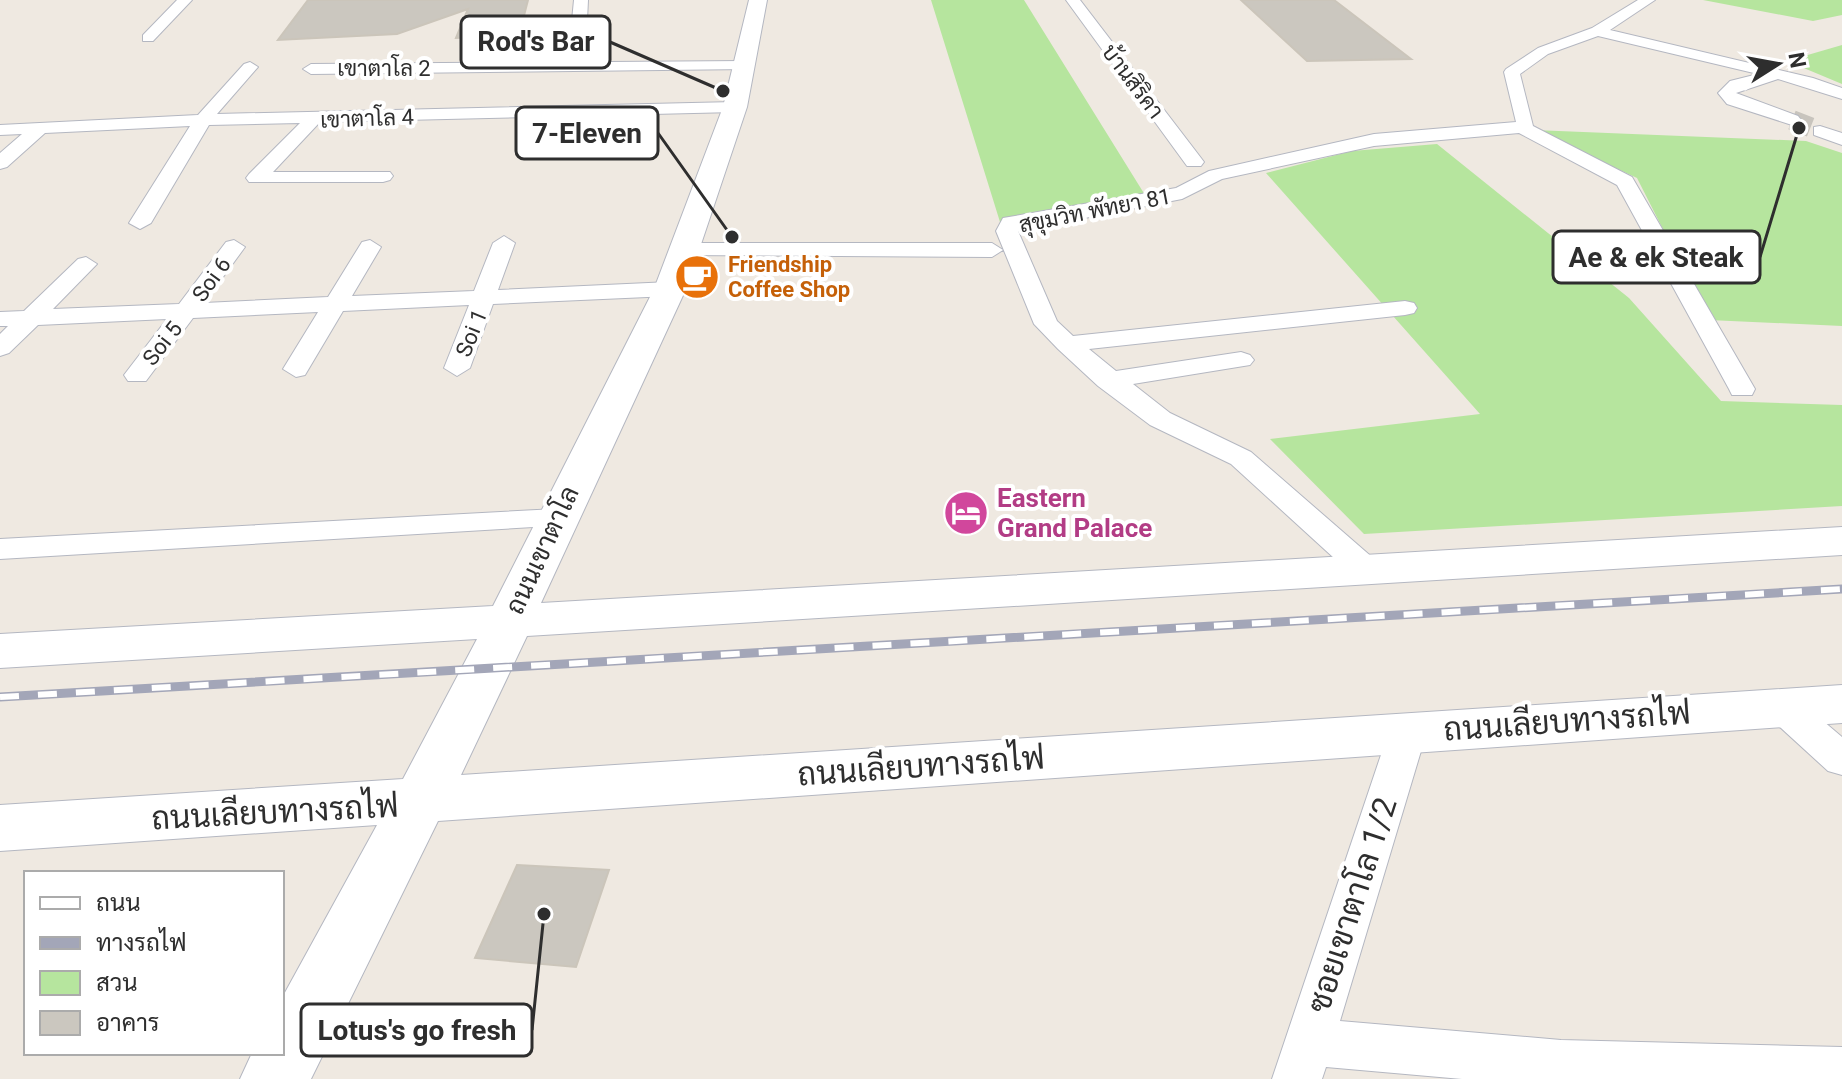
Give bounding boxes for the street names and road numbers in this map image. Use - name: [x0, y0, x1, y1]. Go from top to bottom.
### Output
- street label: บ้านสิริคา: [1097, 38, 1170, 123]
- street label: เขาตาโล 2: [337, 54, 431, 81]
- street label: เขาตาโล 4: [320, 102, 414, 133]
- street label: สุขุมวิท พัทยา 81: [1017, 183, 1174, 240]
- street label: Soi 6: [187, 252, 236, 306]
- street label: Soi 1: [451, 306, 492, 360]
- street label: Soi 5: [138, 316, 187, 370]
- street label: ถนนเขาตาโล: [498, 481, 585, 619]
- street label: ถนนเลียบทางรถไฟ: [1442, 691, 1692, 749]
- street label: ถนนเลียบทางรถไฟ: [796, 736, 1046, 794]
- street label: ถนนเลียบทางรถไฟ: [150, 785, 400, 837]
- street label: ซอยเขาตาโล 1/2: [1297, 792, 1405, 1017]

